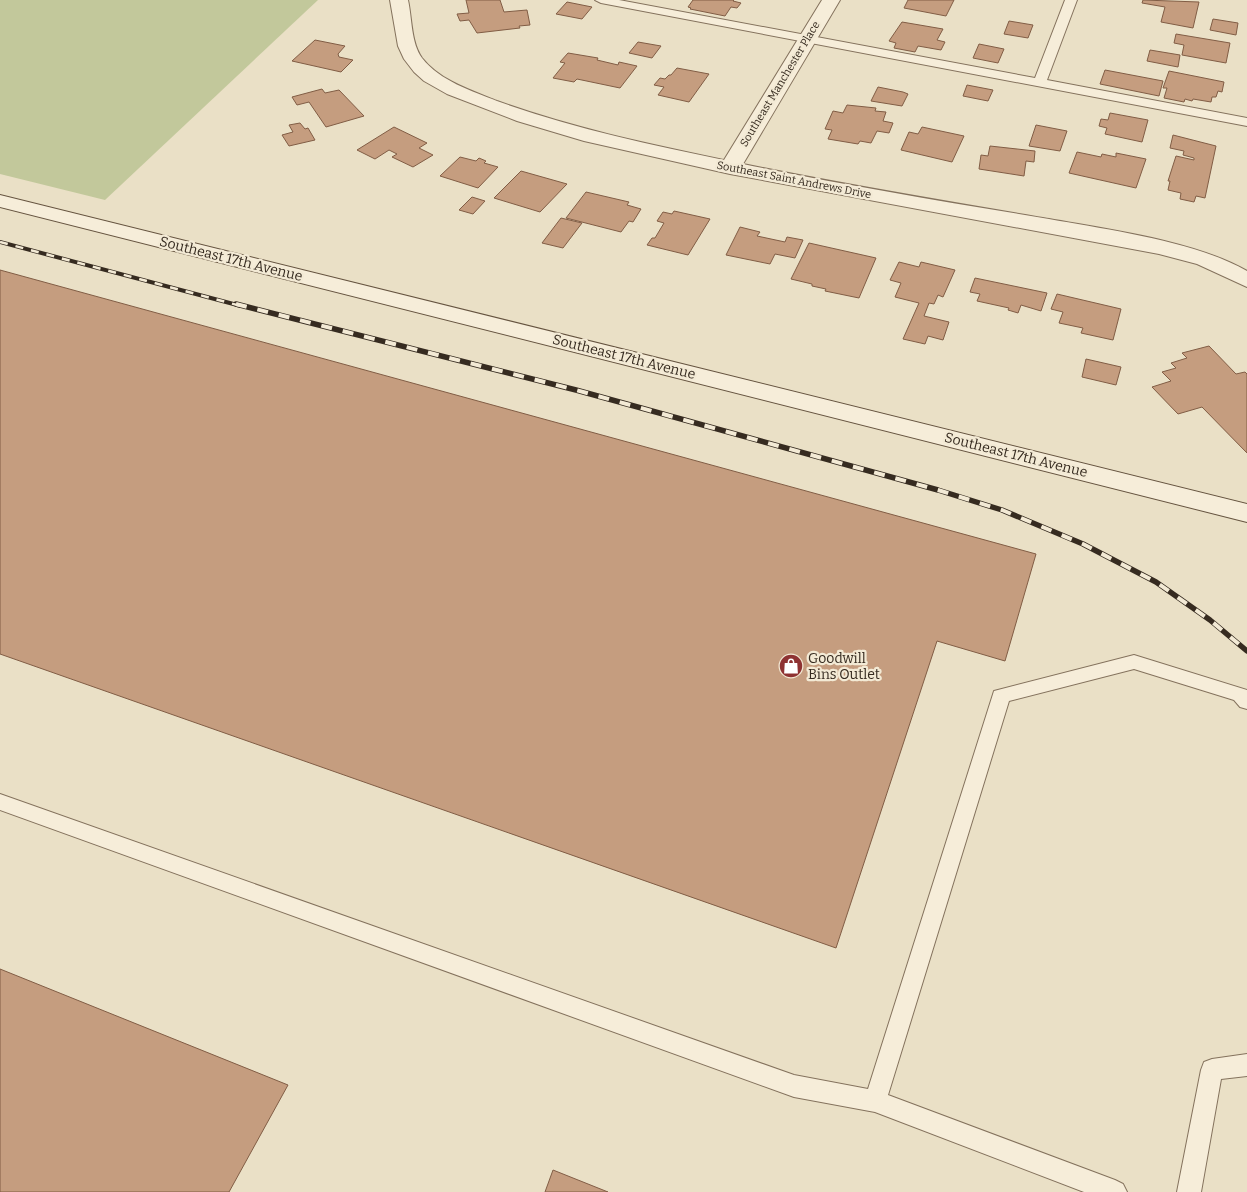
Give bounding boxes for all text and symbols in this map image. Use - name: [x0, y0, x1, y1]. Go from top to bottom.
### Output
- street label: Southeast Manchester Place: [737, 19, 823, 149]
- street label: Southeast Saint Andrews Drive: [716, 159, 872, 201]
- street label: Southeast 17th Avenue: [158, 233, 304, 285]
- street label: Southeast 17th Avenue: [551, 331, 697, 383]
- street label: Southeast 17th Avenue: [943, 429, 1089, 481]
- place label: Goodwill Bins Outlet: [808, 650, 880, 683]
- shop icon: Goodwill Bins Outlet: [778, 653, 804, 679]

